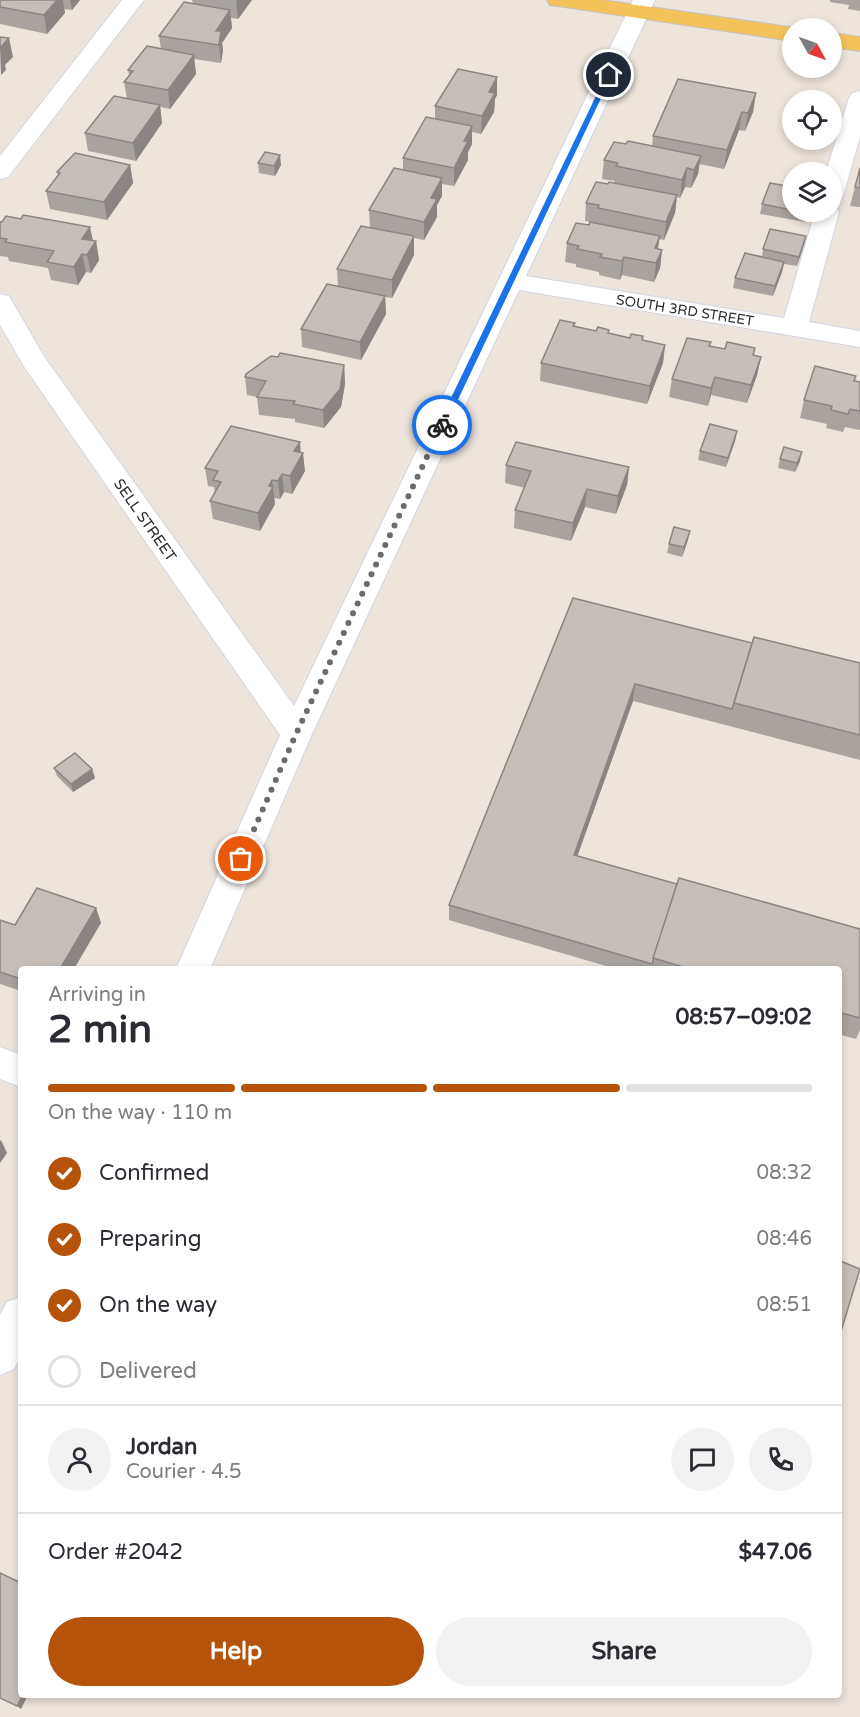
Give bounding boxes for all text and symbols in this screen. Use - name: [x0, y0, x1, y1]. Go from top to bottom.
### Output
- north arrow: [782, 18, 842, 78]
- map controls: [782, 18, 842, 222]
- pin: [583, 49, 634, 100]
- icon: home: [592, 58, 625, 91]
- button: locate: [782, 90, 842, 150]
- button: layers: [782, 162, 842, 222]
- street label: SOUTH 3RD STREET: [615, 291, 755, 330]
- courier: [412, 395, 472, 455]
- icon: bike: [426, 409, 459, 442]
- street label: SELL STREET: [110, 475, 180, 565]
- pin: [215, 833, 266, 884]
- icon: bag: [224, 842, 257, 875]
- text: Arriving in: [48, 983, 146, 1007]
- text: 08:57–09:02: [675, 1004, 812, 1030]
- text: 2 min: [48, 1006, 152, 1053]
- text: On the way · 110 m: [48, 1101, 232, 1125]
- icon: check: [48, 1157, 81, 1190]
- text: Confirmed: [99, 1160, 209, 1186]
- text: 08:32: [757, 1161, 812, 1185]
- icon: check: [48, 1223, 81, 1256]
- text: Preparing: [99, 1226, 202, 1252]
- text: 08:46: [757, 1227, 812, 1251]
- icon: check: [48, 1289, 81, 1322]
- text: On the way: [99, 1292, 217, 1318]
- text: 08:51: [757, 1293, 812, 1317]
- text: Delivered: [99, 1358, 197, 1384]
- button: person: [48, 1428, 111, 1491]
- button: chat: [671, 1428, 734, 1491]
- button: phone: [749, 1428, 812, 1491]
- text: Jordan: [126, 1434, 197, 1460]
- text: Courier · 4.5: [126, 1460, 241, 1484]
- text: Order #2042: [48, 1539, 183, 1565]
- text: $47.06: [739, 1539, 812, 1565]
- button: Help: [48, 1617, 424, 1686]
- button: Share: [436, 1617, 812, 1686]

